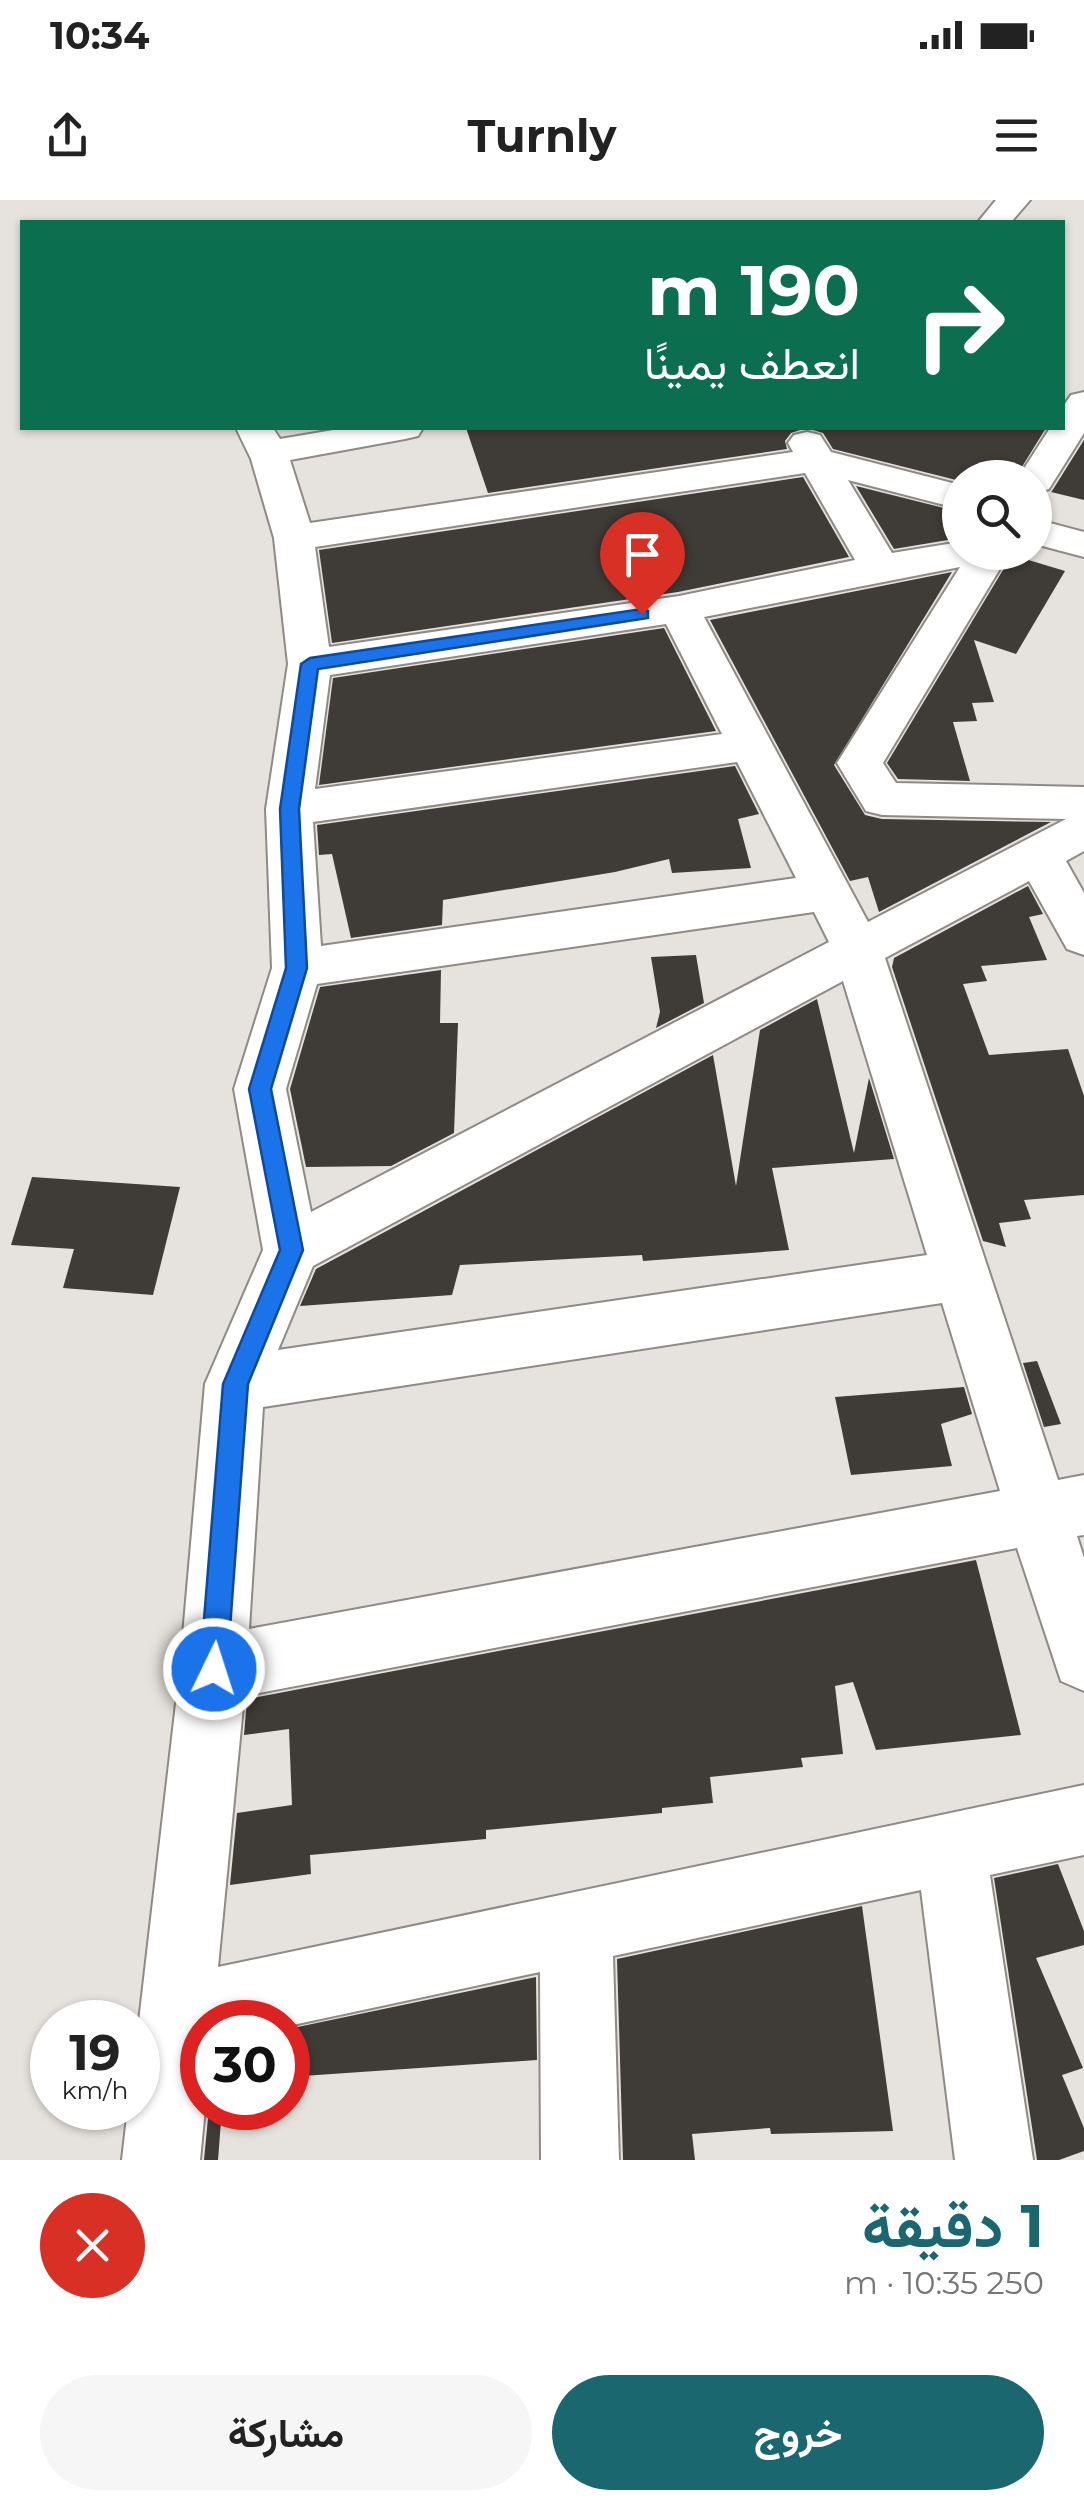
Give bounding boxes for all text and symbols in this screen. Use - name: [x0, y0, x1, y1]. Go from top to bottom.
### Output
- text: 10:34: [50, 12, 149, 59]
- icon: share: [40, 108, 95, 163]
- text: Turnly: [468, 108, 617, 163]
- icon: menu: [989, 108, 1044, 163]
- text: 190 m: [647, 247, 860, 333]
- icon: right: [895, 260, 1025, 390]
- text: انعطف يمينًا: [644, 335, 860, 390]
- map controls: [942, 460, 1052, 570]
- button: search: [942, 460, 1052, 570]
- pin: [600, 512, 685, 615]
- icon: arrive: [615, 527, 670, 582]
- position arrow: [162, 1617, 266, 1721]
- speed limit sign: 30: [180, 2000, 310, 2130]
- text: 19: [69, 2022, 121, 2083]
- text: km/h: [62, 2075, 128, 2105]
- text: 1 دقيقة: [862, 2189, 1044, 2262]
- button: close: [40, 2193, 145, 2298]
- text: 250 m · 10:35: [844, 2263, 1044, 2302]
- button: مشاركة: [40, 2375, 532, 2490]
- button: خروج: [552, 2375, 1044, 2490]

